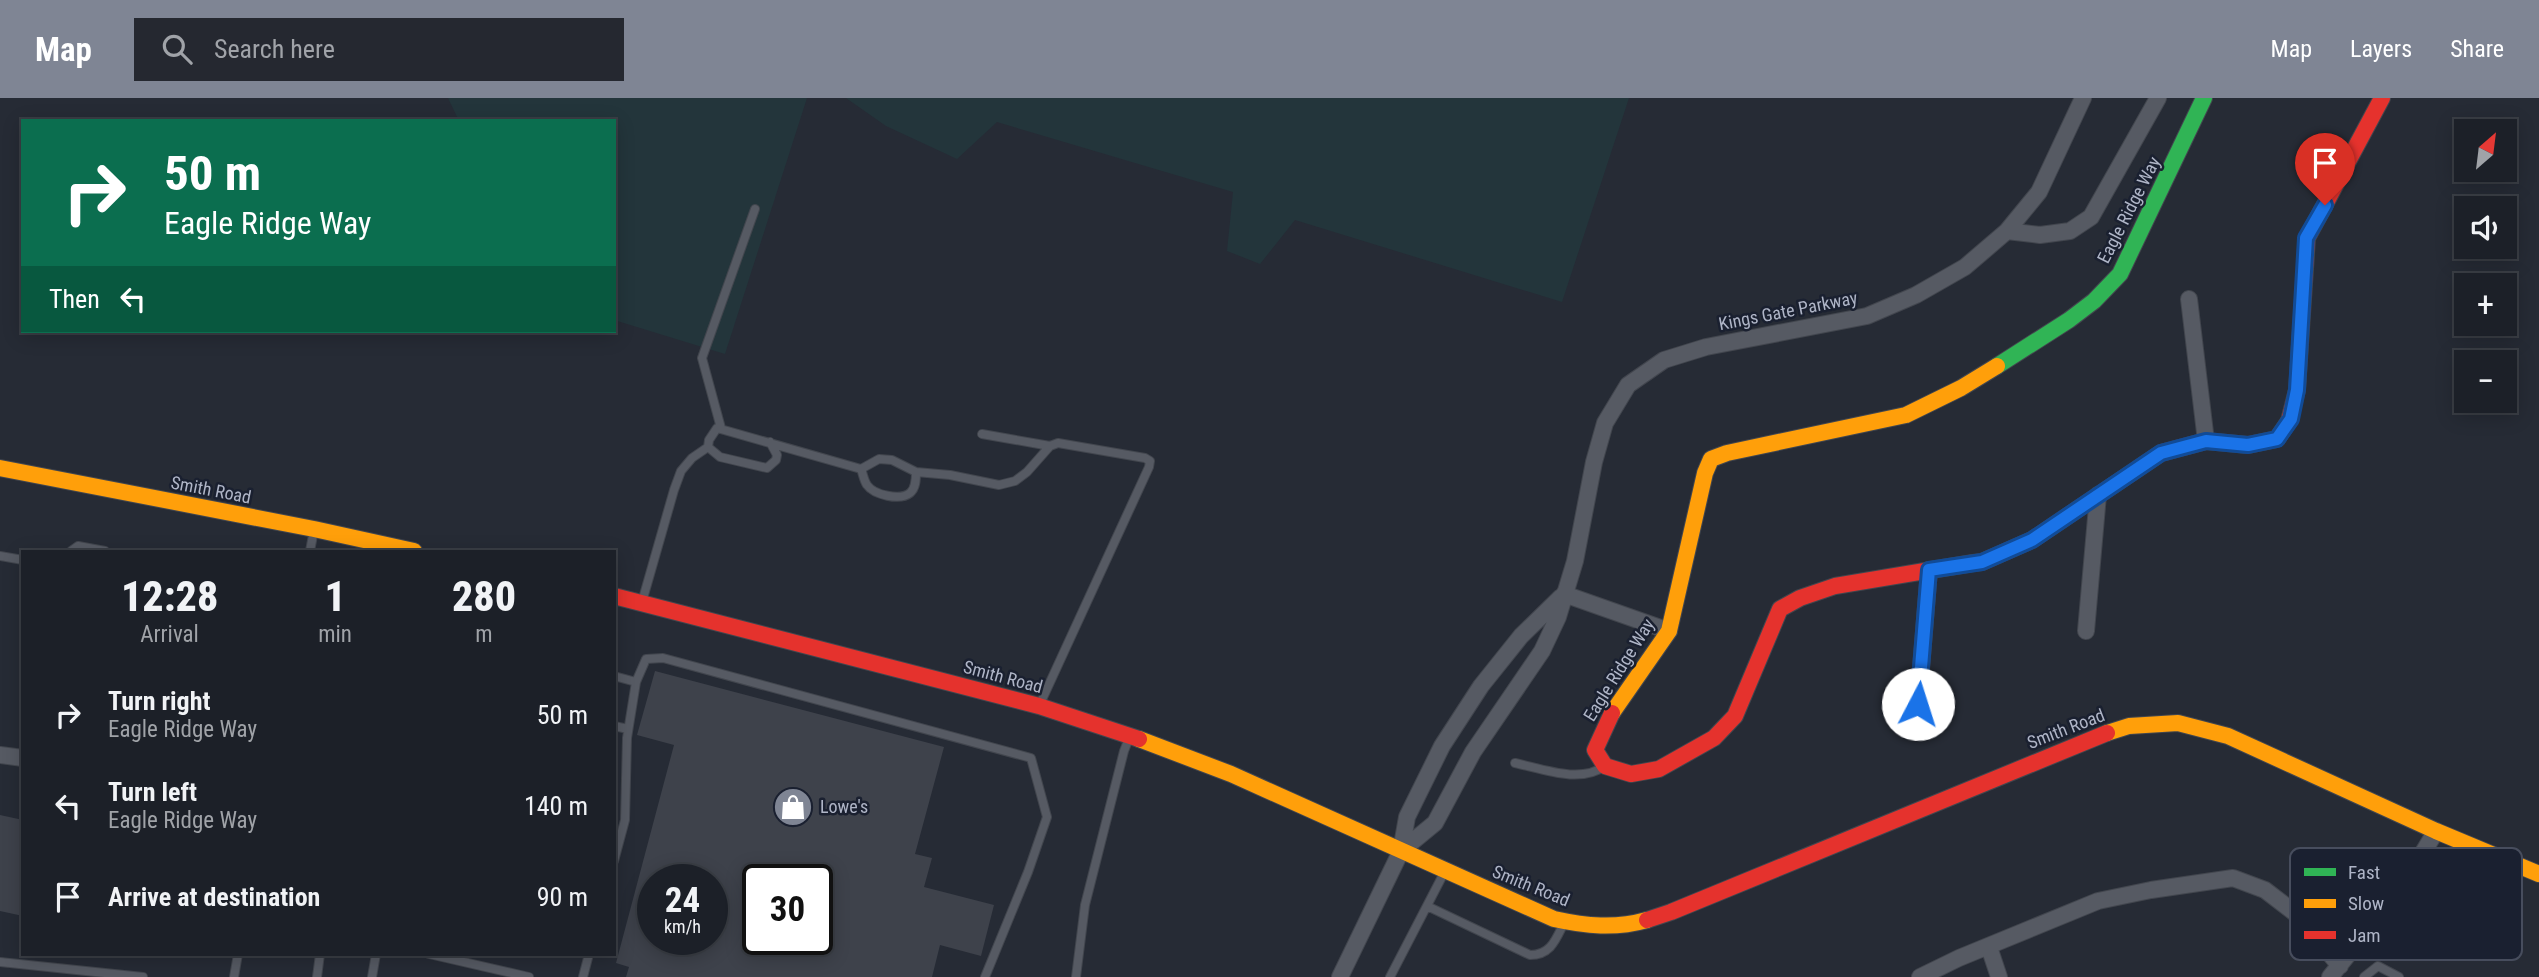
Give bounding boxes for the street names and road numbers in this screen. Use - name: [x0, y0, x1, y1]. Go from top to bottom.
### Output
- street label: Eagle Ridge Way: [2093, 153, 2165, 266]
- street label: Kings Gate Parkway: [1717, 287, 1860, 334]
- street label: Smith Road: [169, 471, 253, 508]
- street label: Eagle Ridge Way: [1579, 614, 1659, 725]
- street label: Smith Road: [961, 656, 1045, 697]
- street label: Smith Road: [2024, 704, 2108, 753]
- street label: Smith Road: [1490, 861, 1573, 911]

